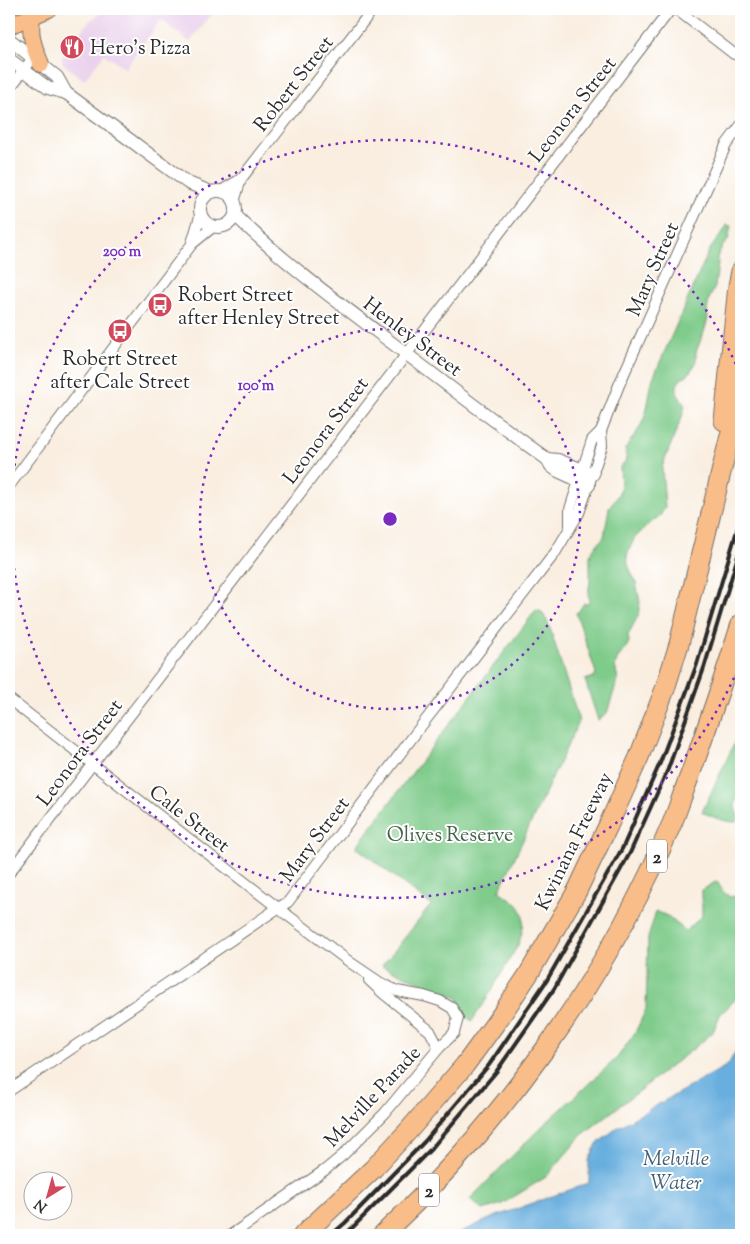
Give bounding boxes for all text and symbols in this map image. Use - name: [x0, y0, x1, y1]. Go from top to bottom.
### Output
- street label: Robert Street: [248, 30, 342, 139]
- restaurant icon: Hero's Pizza: [59, 34, 85, 60]
- place label: Hero's Pizza: [90, 35, 191, 64]
- street label: Leonora Street: [523, 51, 625, 170]
- street label: Mary Street: [621, 218, 688, 322]
- text: 200 m: [103, 242, 142, 263]
- place label: Robert Street after Henley Street: [178, 282, 339, 334]
- street label: Henley Street: [356, 291, 467, 385]
- bus stop icon: Robert Street after Henley Street: [147, 292, 173, 318]
- bus stop icon: Robert Street after Cale Street: [107, 318, 133, 344]
- place label: Robert Street after Cale Street: [50, 346, 190, 398]
- street label: Leonora Street: [277, 372, 377, 491]
- text: 100 m: [238, 376, 275, 397]
- centre of rings: [381, 510, 399, 528]
- street label: Leonora Street: [31, 694, 131, 813]
- street label: Kwinana Freeway: [529, 768, 621, 916]
- street label: Cale Street: [142, 779, 235, 861]
- street label: Mary Street: [274, 791, 358, 889]
- park label: Olives Reserve: [387, 822, 513, 851]
- road number: 2: [647, 839, 667, 872]
- street label: Melville Parade: [319, 1040, 429, 1155]
- water label: Melville Water: [643, 1145, 709, 1199]
- north arrow: [22, 1172, 72, 1222]
- road number: 2: [419, 1174, 439, 1206]
- text: N: [31, 1193, 52, 1216]

